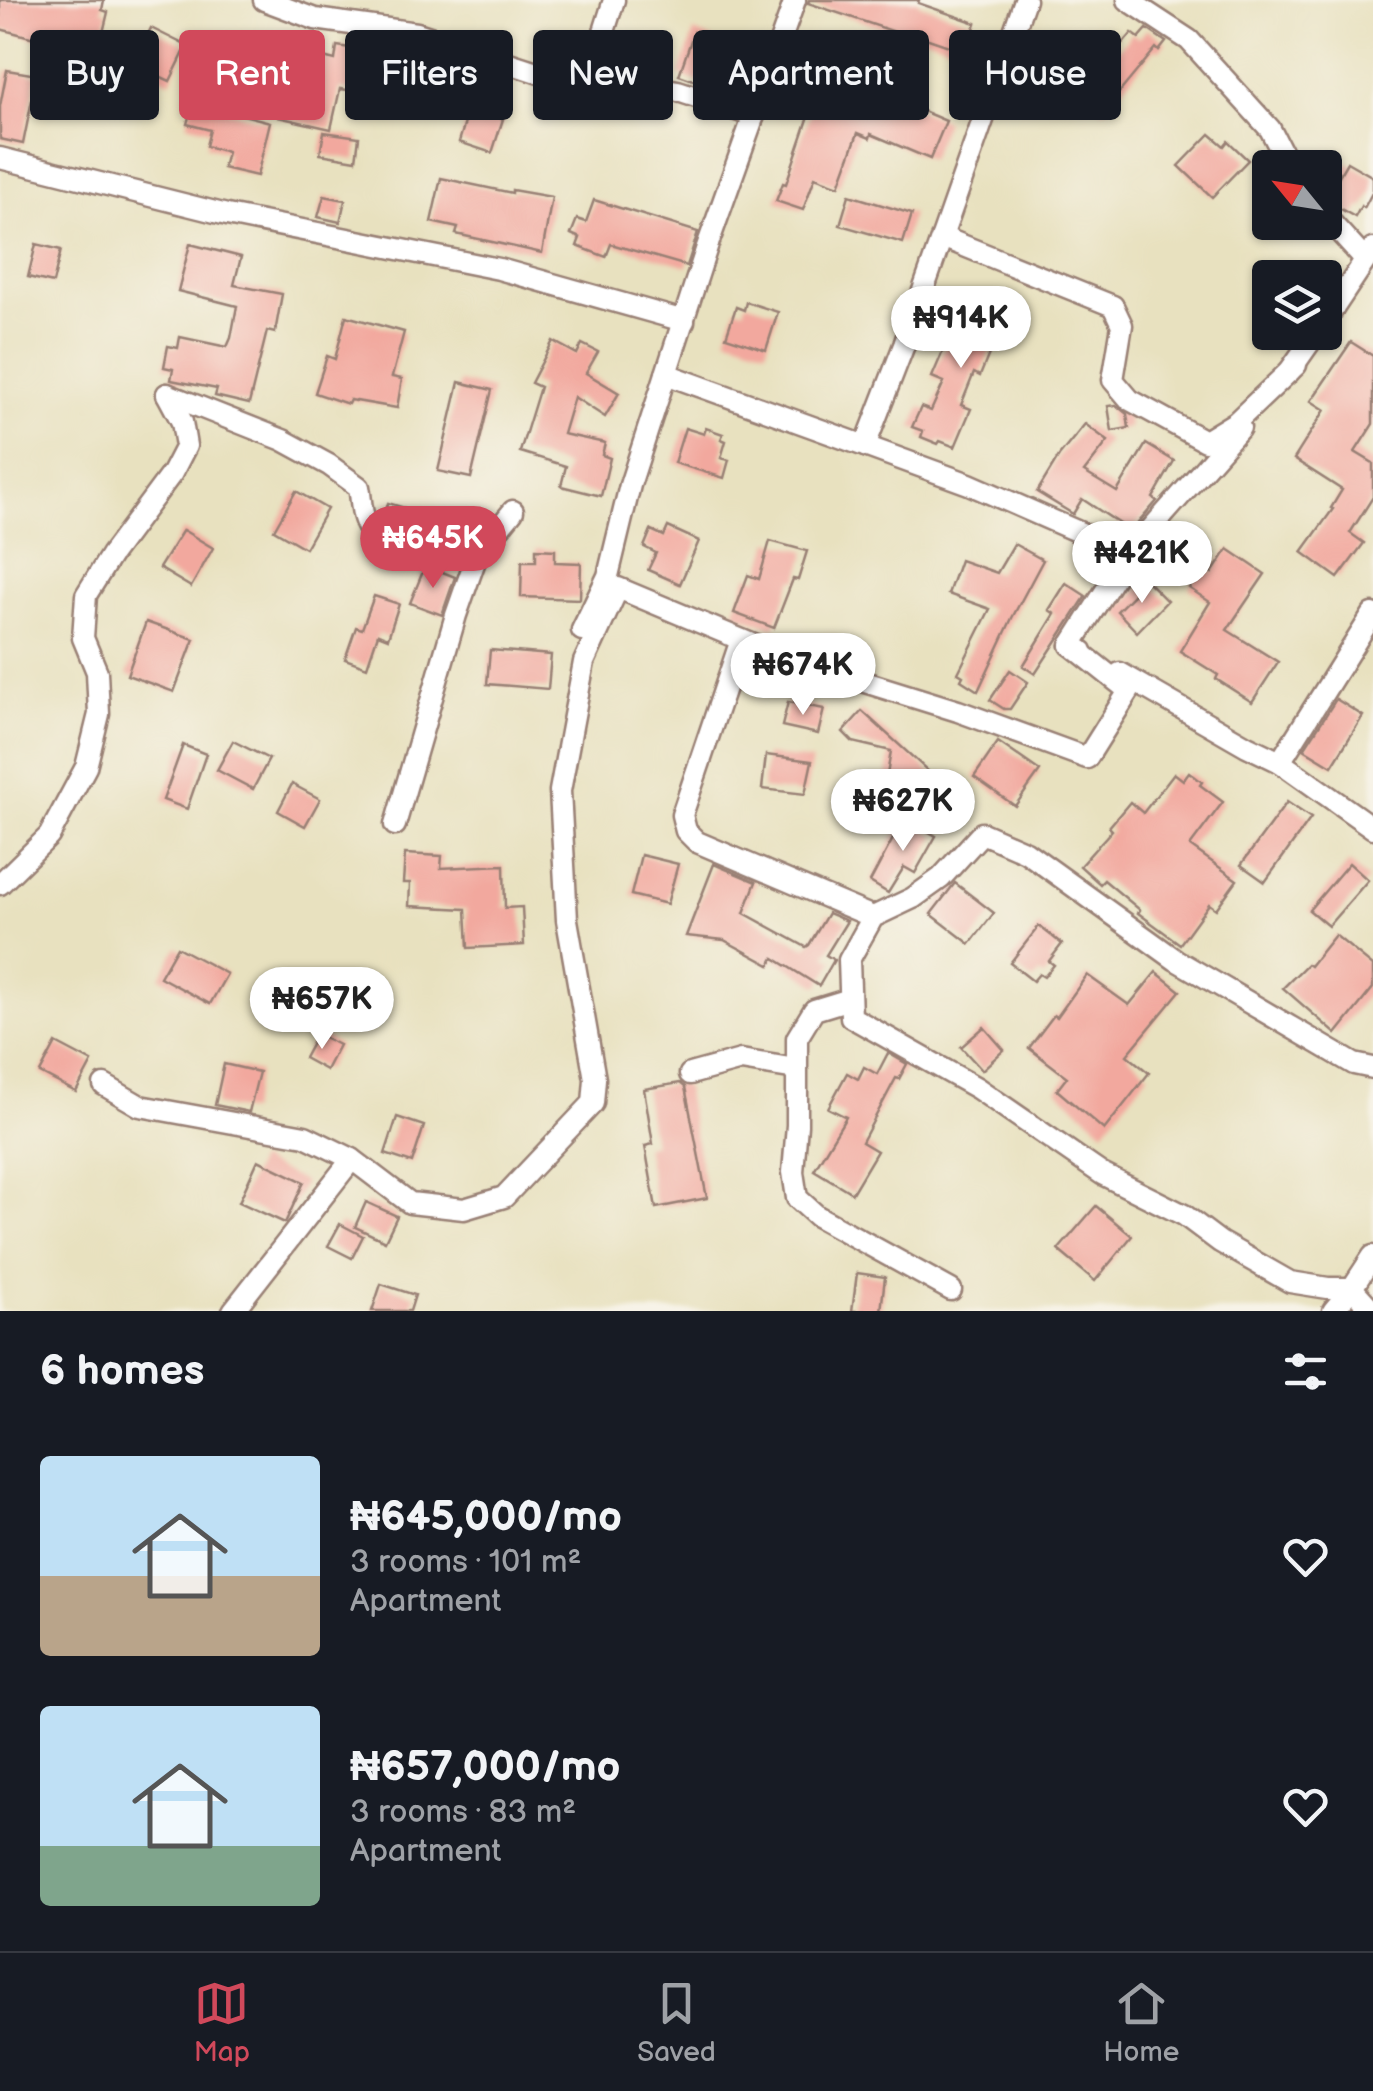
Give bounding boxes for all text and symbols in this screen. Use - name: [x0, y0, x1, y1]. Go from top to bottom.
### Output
- chip: Buy: [30, 30, 159, 120]
- chip: Rent: [179, 30, 325, 120]
- chip: Filters: [345, 30, 513, 120]
- chip: New: [533, 30, 673, 120]
- chip: Apartment: [693, 30, 929, 120]
- chip: House: [949, 30, 1121, 120]
- north arrow: [1252, 150, 1342, 240]
- map controls: [1252, 150, 1342, 350]
- button: layers: [1252, 260, 1342, 350]
- pin: ₦914K: [891, 286, 1031, 371]
- text: ₦914K: [913, 299, 1009, 338]
- pin: ₦645K: [363, 506, 503, 591]
- text: ₦645K: [382, 519, 484, 558]
- pin: ₦421K: [1072, 521, 1212, 606]
- text: ₦421K: [1094, 534, 1190, 573]
- pin: ₦674K: [733, 633, 873, 718]
- text: ₦674K: [753, 646, 853, 685]
- pin: ₦627K: [833, 769, 973, 854]
- text: ₦627K: [853, 782, 953, 821]
- pin: ₦657K: [252, 967, 392, 1052]
- text: ₦657K: [272, 980, 372, 1019]
- icon: filters: [1278, 1344, 1333, 1399]
- text: 6 homes: [40, 1346, 204, 1397]
- text: ₦645,000/mo: [350, 1492, 622, 1543]
- icon: home: [120, 1496, 240, 1616]
- icon: heart: [1278, 1529, 1333, 1584]
- text: 3 rooms · 101 m²: [350, 1543, 581, 1582]
- text: Apartment: [350, 1582, 501, 1621]
- text: ₦657,000/mo: [350, 1742, 620, 1793]
- icon: home: [120, 1746, 240, 1866]
- icon: heart: [1278, 1779, 1333, 1834]
- text: 3 rooms · 83 m²: [350, 1793, 576, 1832]
- text: Apartment: [350, 1832, 501, 1871]
- tab: Map: [194, 1976, 250, 2069]
- tab: Saved: [637, 1976, 716, 2069]
- tab: Home: [1103, 1976, 1179, 2069]

